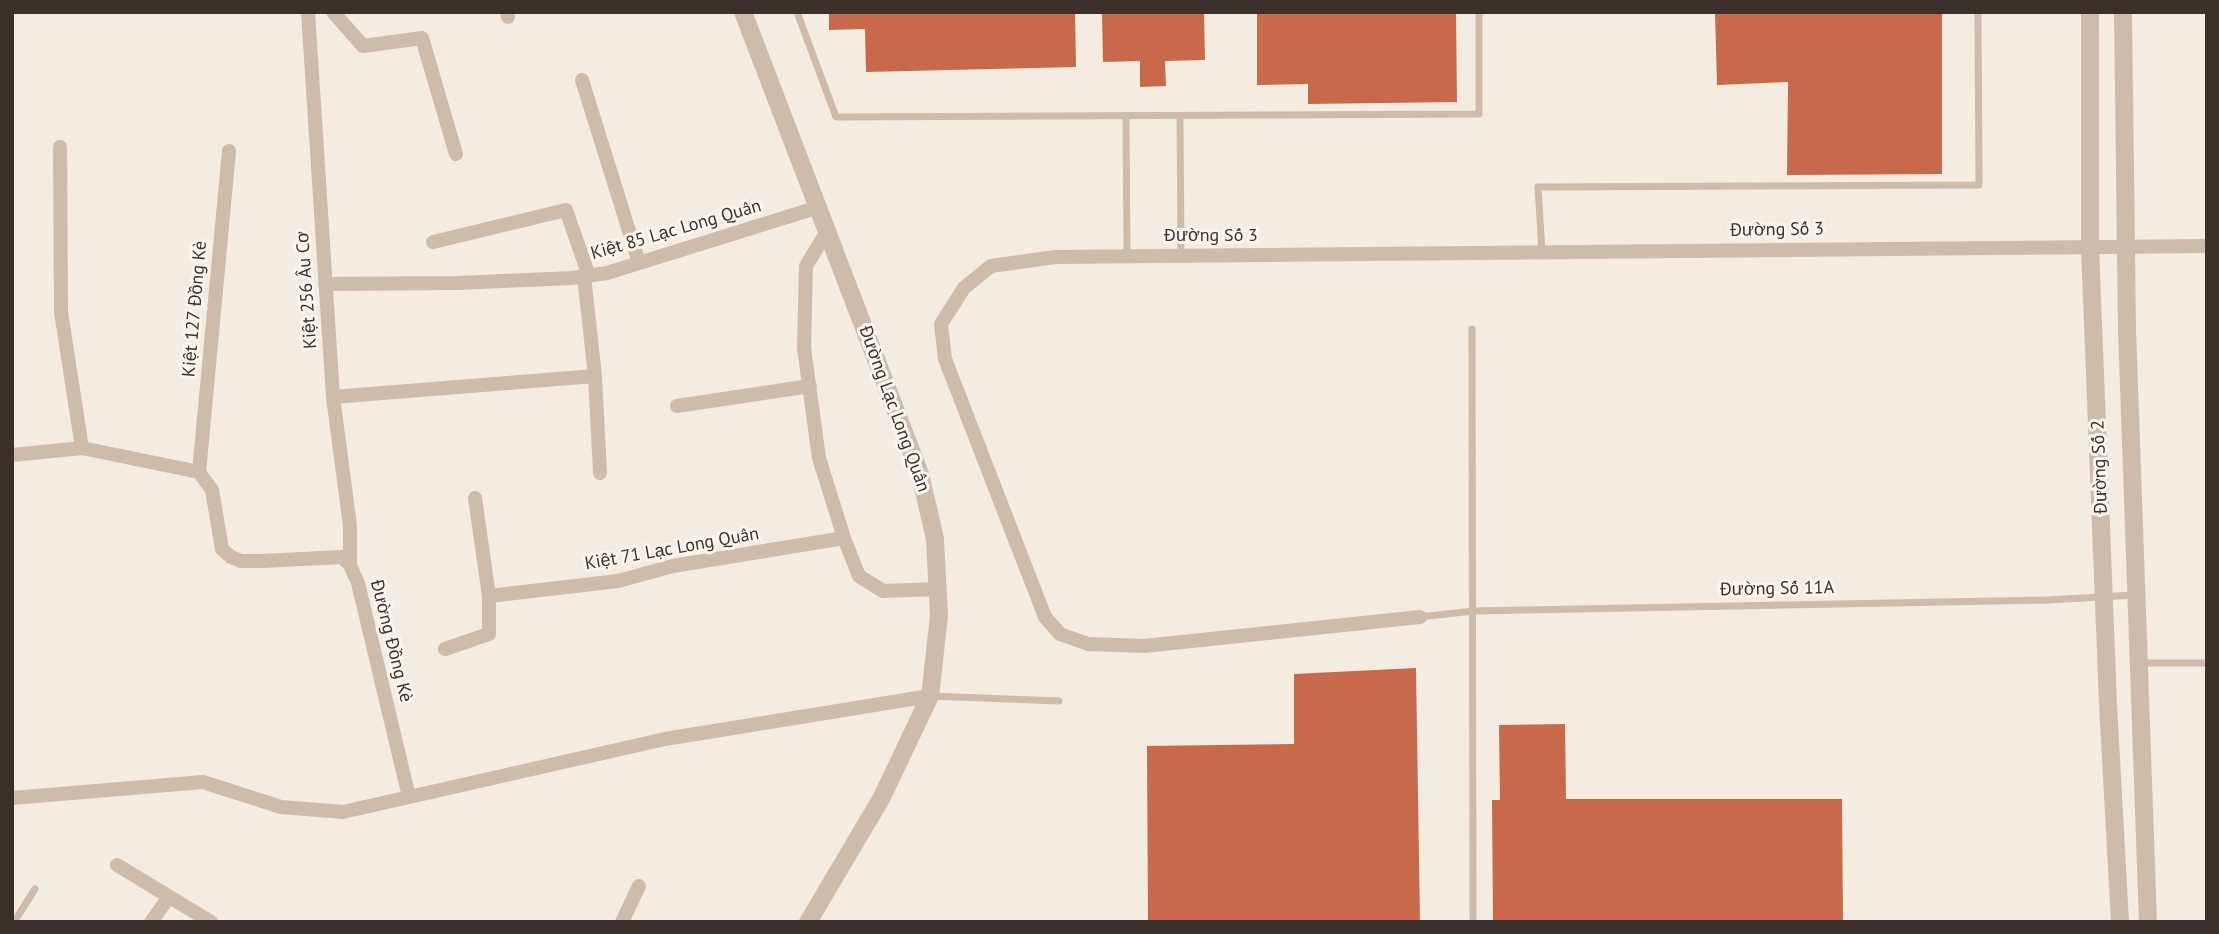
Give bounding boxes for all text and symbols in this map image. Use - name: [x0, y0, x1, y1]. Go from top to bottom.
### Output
- street label: Kiệt 85 Lạc Long Quân: [588, 195, 764, 265]
- street label: Đường Số 3: [1730, 218, 1824, 242]
- street label: Đường Số 3: [1164, 225, 1258, 247]
- street label: Kiệt 256 Âu Cơ: [292, 230, 322, 350]
- street label: Kiệt 127 Đồng Kè: [178, 240, 212, 378]
- street label: Đường Lạc Long Quân: [854, 323, 934, 495]
- street label: Đường Số 2: [2088, 420, 2112, 514]
- street label: Kiệt 71 Lạc Long Quân: [583, 523, 761, 575]
- street label: Đường Số 11A: [1720, 577, 1834, 601]
- street label: Đường Đồng Kè: [365, 578, 417, 704]

